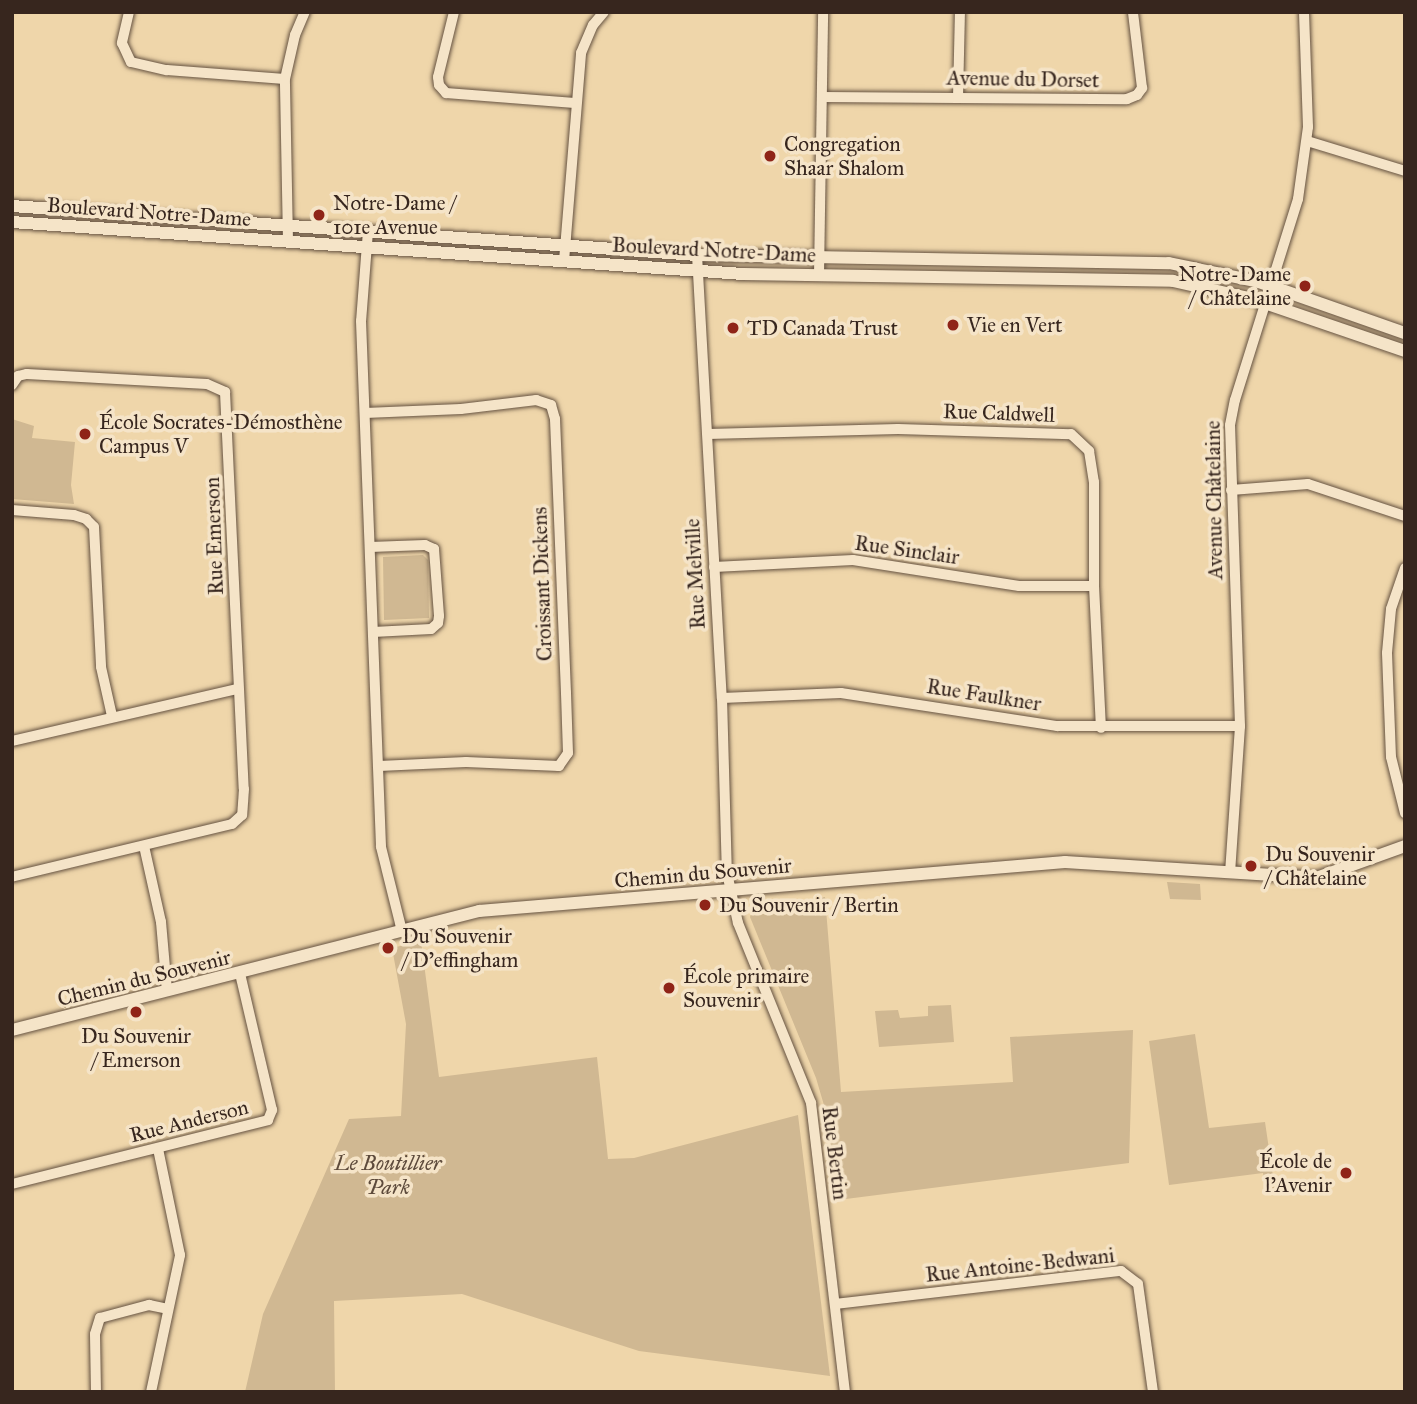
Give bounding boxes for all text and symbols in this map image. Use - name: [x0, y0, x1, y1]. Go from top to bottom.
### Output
- street label: Avenue du Dorset: [946, 65, 1100, 93]
- place label: Congregation Shaar Shalom: [784, 131, 904, 181]
- marker: Congregation Shaar Shalom: [762, 148, 778, 164]
- place label: Notre-Dame / 101e Avenue: [333, 190, 456, 240]
- street label: Boulevard Notre-Dame: [46, 192, 252, 232]
- marker: Notre-Dame / 101e Avenue: [311, 207, 327, 223]
- street label: Boulevard Notre-Dame: [611, 232, 817, 268]
- place label: Notre-Dame / Châtelaine: [1179, 261, 1291, 311]
- marker: Notre-Dame / Châtelaine: [1297, 278, 1313, 294]
- place label: Vie en Vert: [967, 312, 1062, 338]
- place label: TD Canada Trust: [747, 315, 898, 341]
- marker: Vie en Vert: [945, 317, 961, 333]
- marker: TD Canada Trust: [725, 320, 741, 336]
- street label: Rue Caldwell: [943, 398, 1055, 428]
- place label: École Socrates-Démosthène Campus V: [99, 409, 343, 459]
- street label: Avenue Châtelaine: [1200, 420, 1228, 580]
- marker: École Socrates-Démosthène Campus V: [77, 426, 93, 442]
- street label: Rue Emerson: [199, 477, 229, 595]
- street label: Croissant Dickens: [527, 506, 557, 662]
- street label: Rue Melville: [680, 518, 710, 630]
- street label: Rue Sinclair: [853, 530, 961, 570]
- street label: Rue Faulkner: [925, 674, 1043, 716]
- place label: Du Souvenir / Châtelaine: [1265, 841, 1375, 891]
- street label: Chemin du Souvenir: [613, 853, 793, 893]
- marker: Du Souvenir / Châtelaine: [1243, 858, 1259, 874]
- place label: Du Souvenir / Bertin: [719, 892, 899, 918]
- marker: Du Souvenir / Bertin: [697, 897, 713, 913]
- place label: Du Souvenir / D'effingham: [402, 923, 518, 973]
- marker: Du Souvenir / D'effingham: [380, 940, 396, 956]
- street label: Chemin du Souvenir: [55, 944, 233, 1012]
- place label: École primaire Souvenir: [683, 963, 809, 1013]
- marker: École primaire Souvenir: [661, 980, 677, 996]
- marker: Du Souvenir / Emerson: [128, 1004, 144, 1020]
- place label: Du Souvenir / Emerson: [81, 1023, 191, 1073]
- street label: Rue Anderson: [127, 1094, 251, 1148]
- street label: Rue Bertin: [817, 1105, 853, 1201]
- place label: École de l'Avenir: [1259, 1148, 1332, 1198]
- park label: Le Boutillier Park: [334, 1150, 442, 1200]
- marker: École de l'Avenir: [1338, 1165, 1354, 1181]
- street label: Rue Antoine-Bedwani: [924, 1243, 1116, 1287]

